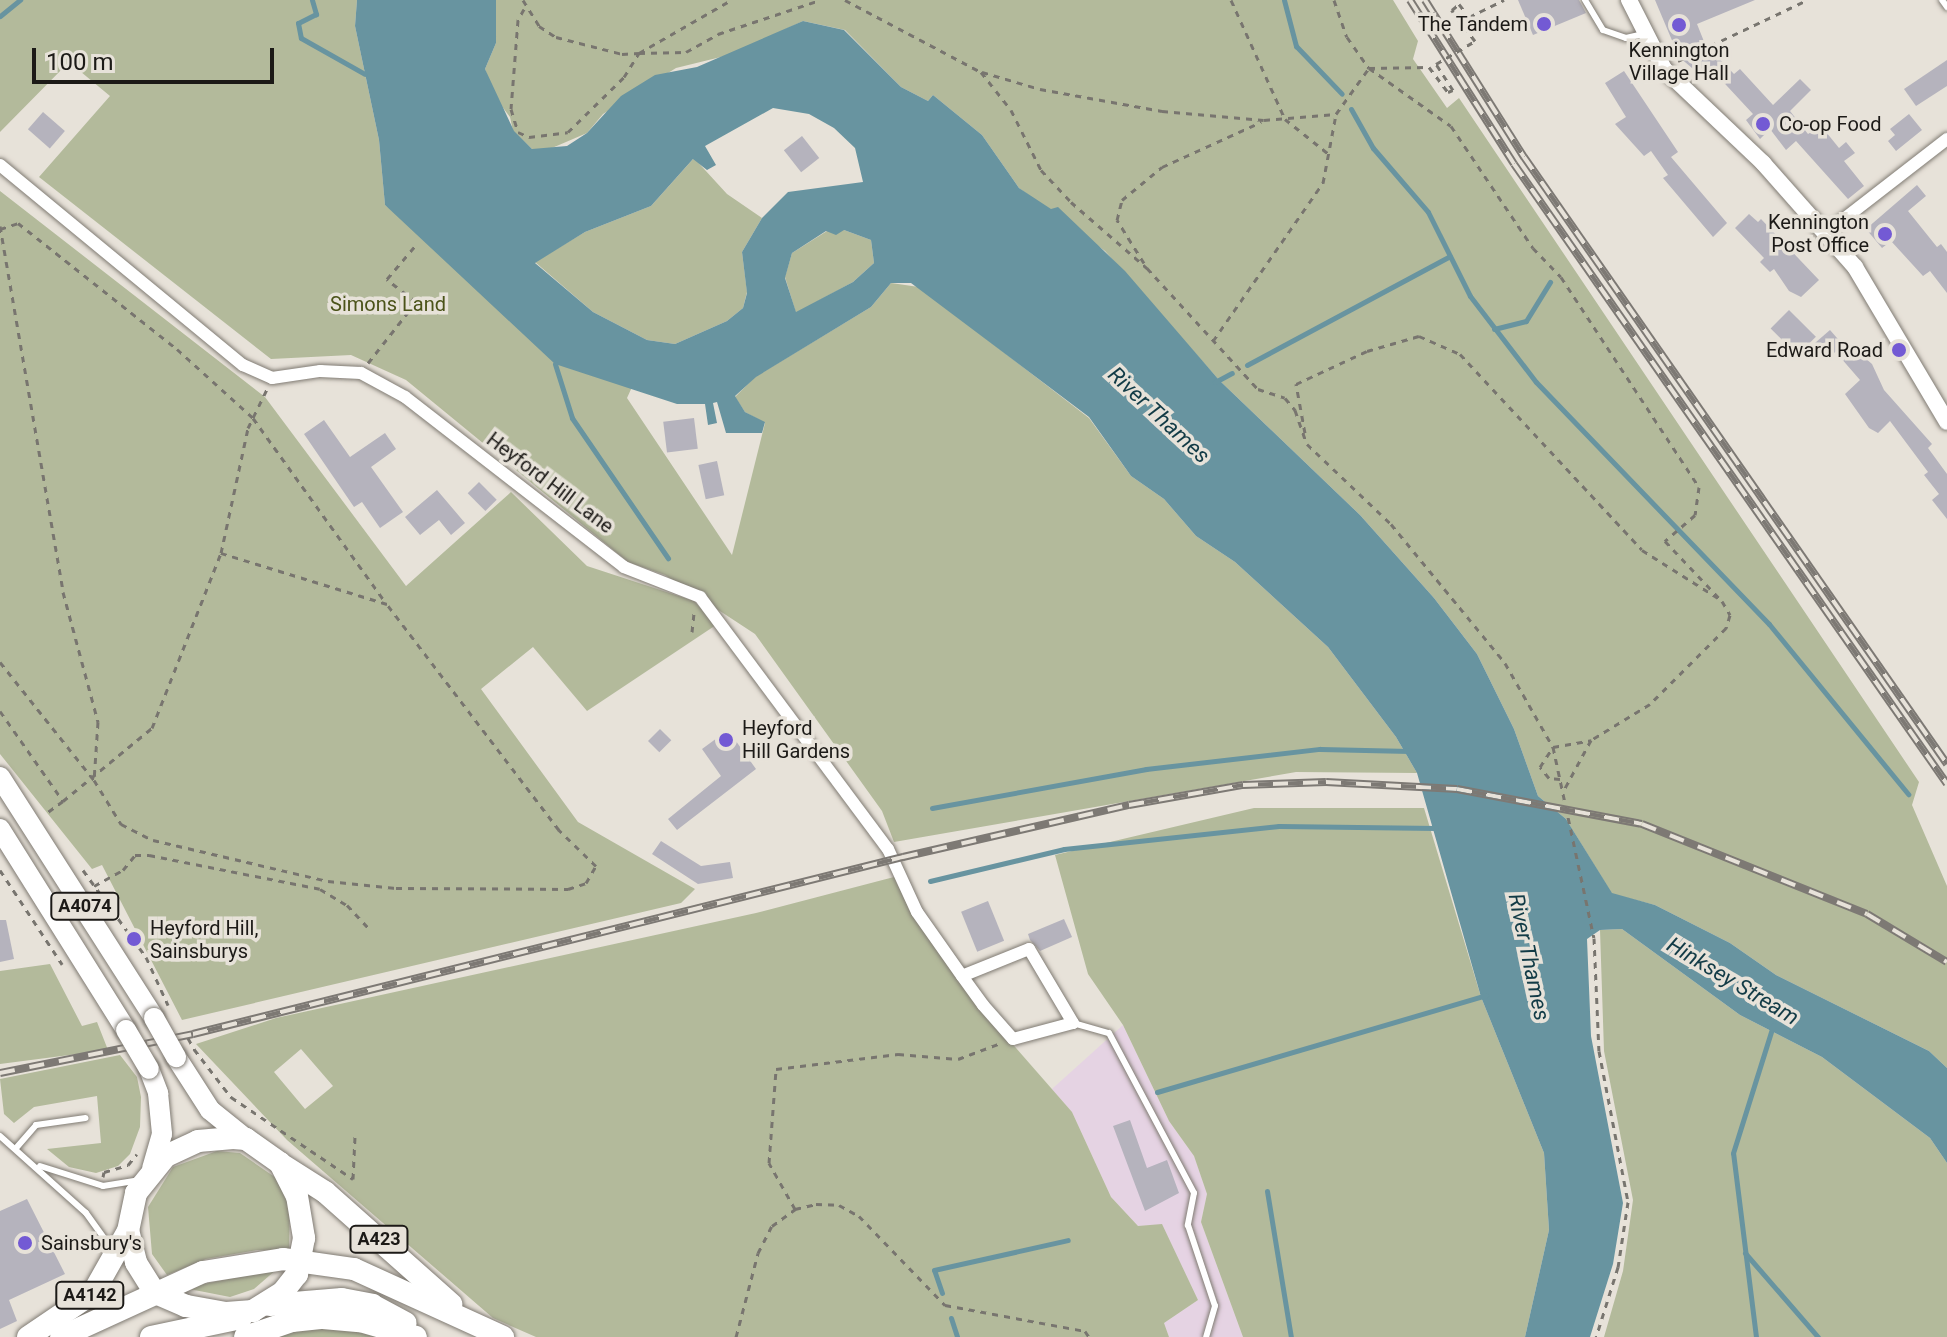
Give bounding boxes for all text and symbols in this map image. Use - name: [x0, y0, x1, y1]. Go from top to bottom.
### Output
- place label: The Tandem: [1417, 12, 1528, 36]
- marker: The Tandem: [1535, 15, 1553, 33]
- marker: Kennington Village Hall: [1670, 16, 1688, 34]
- scale bar: [36, 32, 278, 82]
- place label: Kennington Village Hall: [1629, 38, 1729, 85]
- text: 100 m: [46, 48, 113, 76]
- place label: Co-op Food: [1779, 112, 1881, 136]
- marker: Co-op Food: [1754, 115, 1772, 133]
- place label: Kennington Post Office: [1768, 210, 1869, 257]
- marker: Kennington Post Office: [1876, 225, 1894, 243]
- park label: Simons Land: [330, 292, 446, 316]
- place label: Edward Road: [1766, 338, 1883, 362]
- marker: Edward Road: [1890, 341, 1908, 359]
- water label: River Thames: [1103, 361, 1215, 469]
- street label: Heyford Hill Lane: [482, 427, 618, 539]
- place label: Heyford Hill Gardens: [742, 716, 850, 763]
- marker: Heyford Hill Gardens: [717, 731, 735, 749]
- water label: River Thames: [1503, 891, 1555, 1023]
- road number: A4074: [49, 892, 121, 920]
- place label: Heyford Hill, Sainsburys: [150, 916, 258, 963]
- marker: Heyford Hill, Sainsburys: [125, 930, 143, 948]
- water label: Hinksey Stream: [1662, 931, 1804, 1031]
- road number: A423: [349, 1225, 409, 1253]
- place label: Sainsbury's: [41, 1231, 142, 1255]
- marker: Sainsbury's: [16, 1234, 34, 1252]
- road number: A4142: [54, 1281, 126, 1309]

